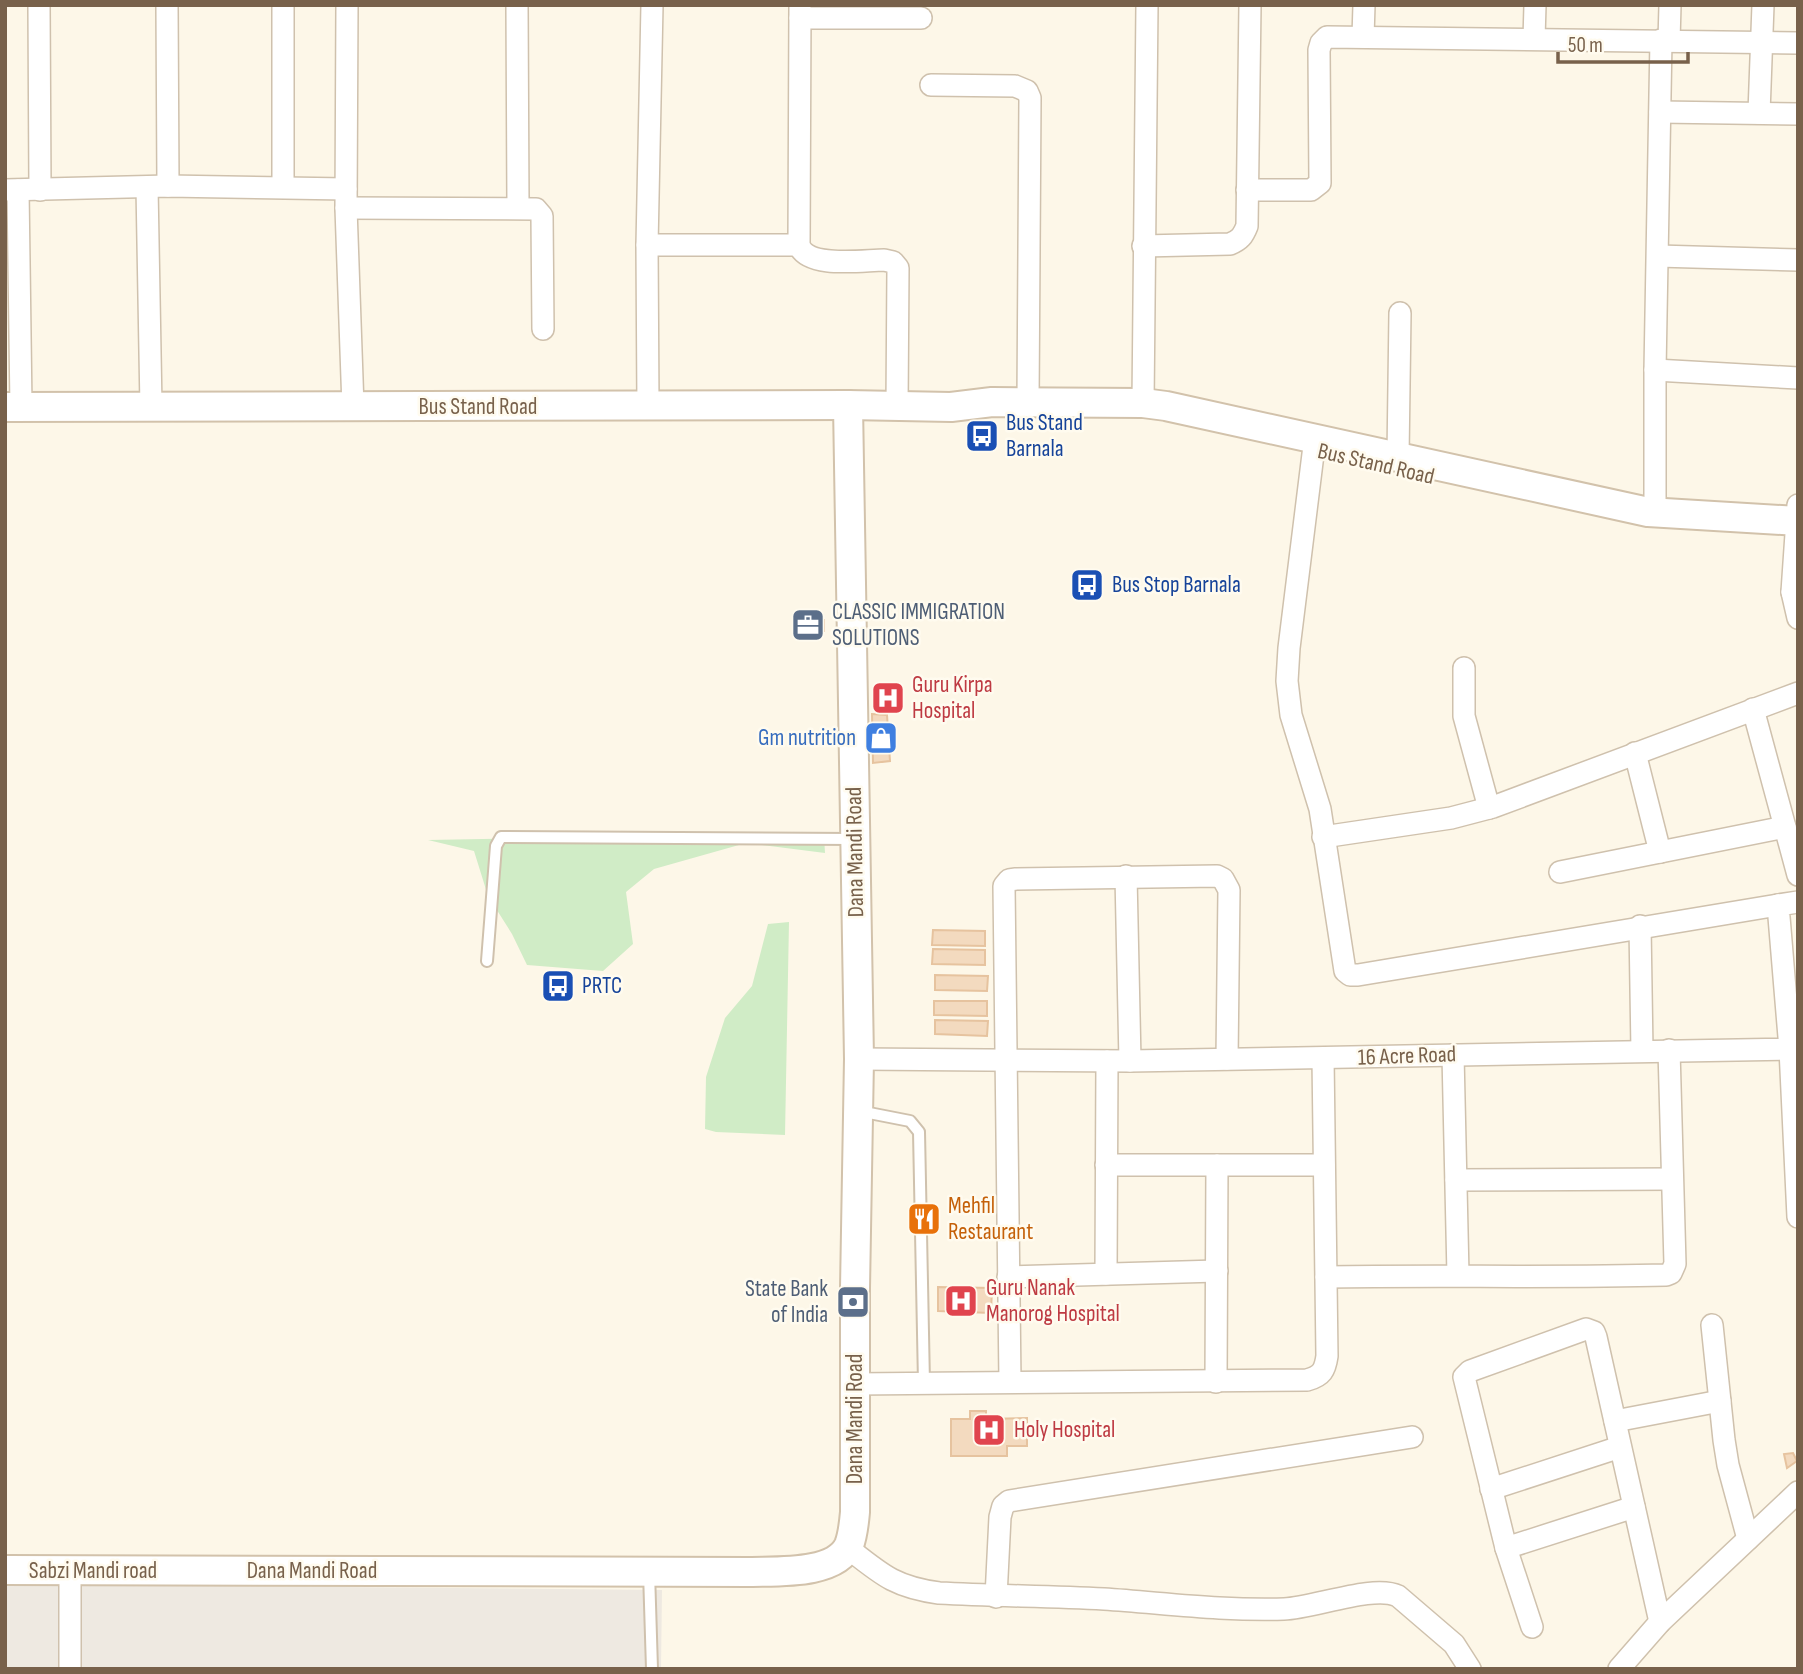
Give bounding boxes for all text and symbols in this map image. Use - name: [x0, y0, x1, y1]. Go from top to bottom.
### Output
- scale bar: [1558, 21, 1688, 65]
- text: 50 m: [1568, 33, 1603, 58]
- street label: Bus Stand Road: [419, 393, 537, 421]
- place label: Bus Stand Barnala: [1006, 409, 1083, 463]
- bus stop icon: Bus Stand Barnala: [963, 417, 1001, 455]
- street label: Bus Stand Road: [1315, 437, 1437, 491]
- bus stop icon: Bus Stop Barnala: [1068, 566, 1106, 604]
- place label: Bus Stop Barnala: [1112, 571, 1241, 599]
- place label: CLASSIC IMMIGRATION SOLUTIONS: [832, 598, 1005, 652]
- office icon: CLASSIC IMMIGRATION SOLUTIONS: [789, 606, 827, 644]
- place label: Guru Kirpa Hospital: [912, 671, 993, 725]
- hospital icon: Guru Kirpa Hospital: [869, 679, 907, 717]
- shop icon: Gm nutrition: [862, 719, 900, 757]
- place label: Gm nutrition: [758, 724, 856, 752]
- street label: Dana Mandi Road: [840, 786, 870, 918]
- bus stop icon: PRTC: [539, 967, 577, 1005]
- place label: PRTC: [582, 972, 622, 1000]
- street label: 16 Acre Road: [1357, 1040, 1457, 1072]
- place label: Mehfil Restaurant: [948, 1192, 1033, 1246]
- restaurant icon: Mehfil Restaurant: [905, 1200, 943, 1238]
- place label: Guru Nanak Manorog Hospital: [986, 1274, 1120, 1328]
- place label: State Bank of India: [745, 1275, 828, 1329]
- hospital icon: Guru Nanak Manorog Hospital: [942, 1282, 980, 1320]
- bank icon: State Bank of India: [834, 1283, 872, 1321]
- street label: Dana Mandi Road: [841, 1354, 869, 1484]
- hospital icon: Holy Hospital: [970, 1411, 1008, 1449]
- place label: Holy Hospital: [1014, 1416, 1115, 1444]
- street label: Sabzi Mandi road: [29, 1557, 157, 1585]
- street label: Dana Mandi Road: [247, 1557, 377, 1585]

